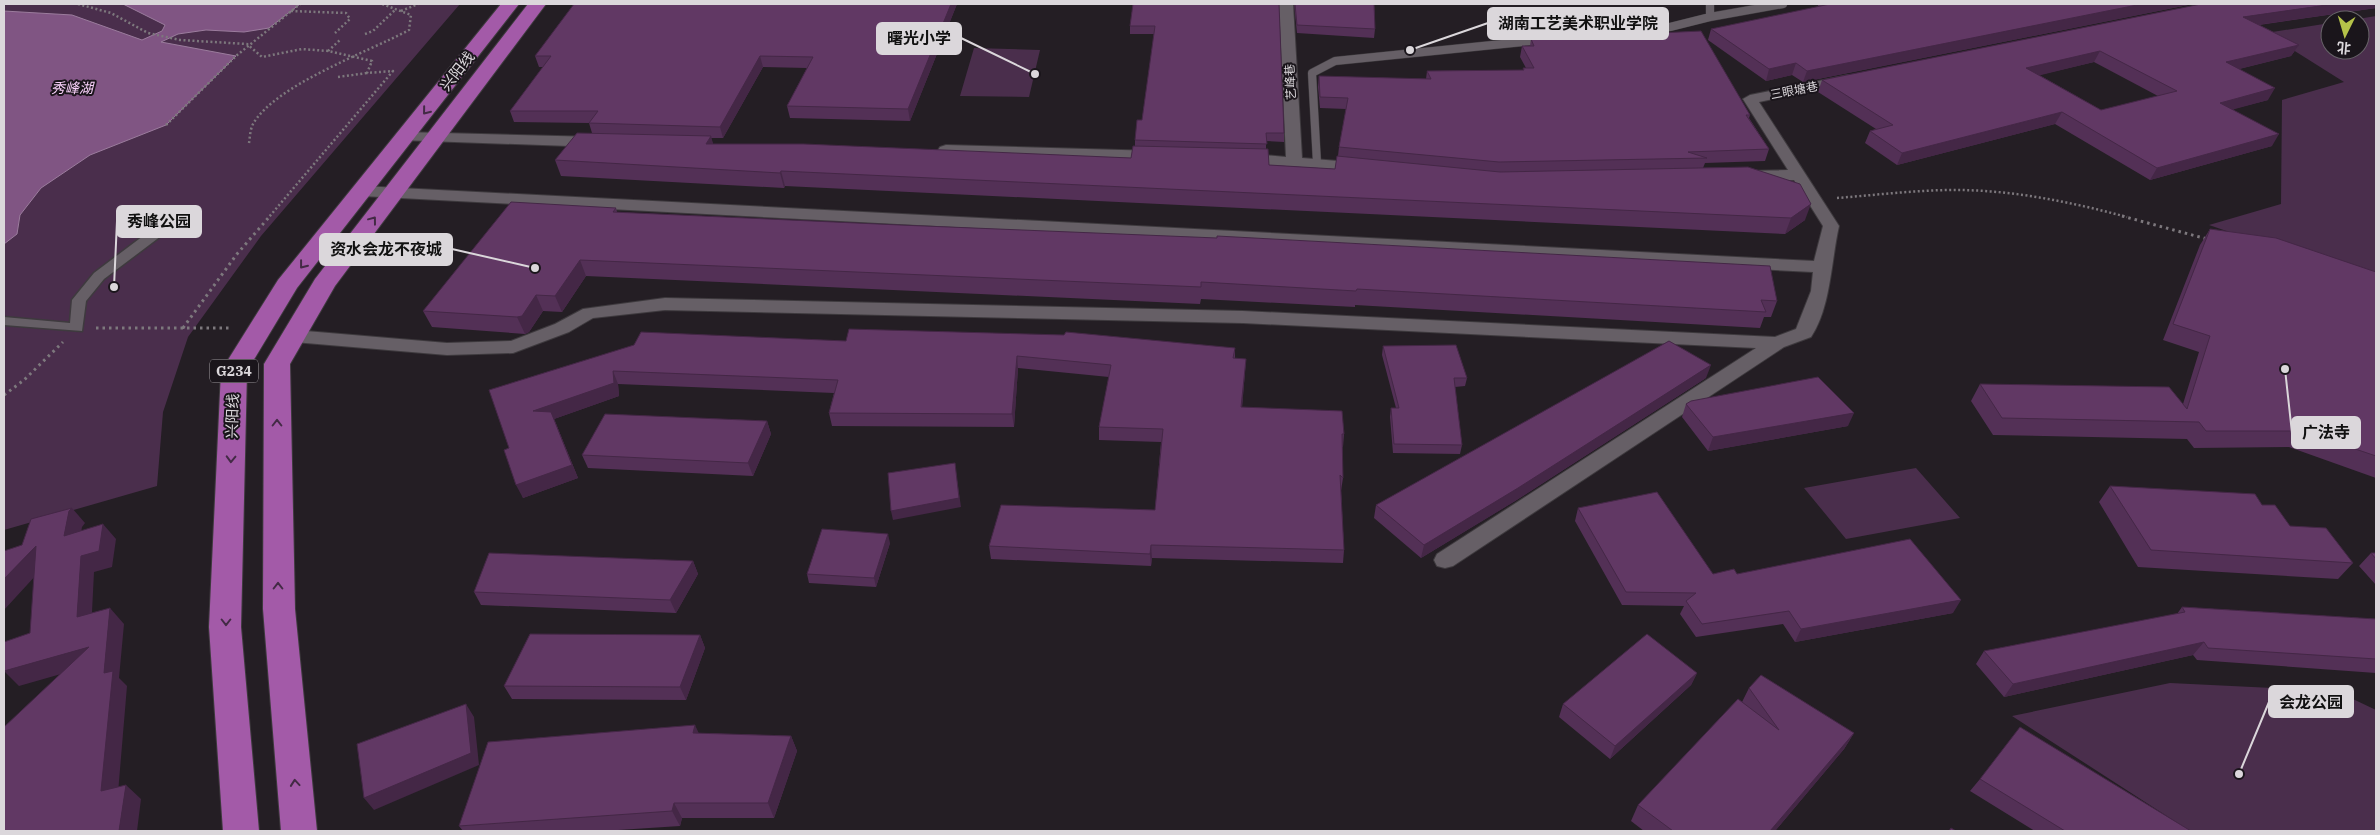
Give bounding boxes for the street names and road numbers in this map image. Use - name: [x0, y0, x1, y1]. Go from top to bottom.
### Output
- street label: 兴阳线: [436, 47, 478, 95]
- street label: 艺峰巷: [1282, 64, 1298, 100]
- street label: 三眼塘巷: [1769, 78, 1819, 102]
- road number: G234: [210, 360, 258, 382]
- street label: 兴阳线: [222, 393, 242, 439]

